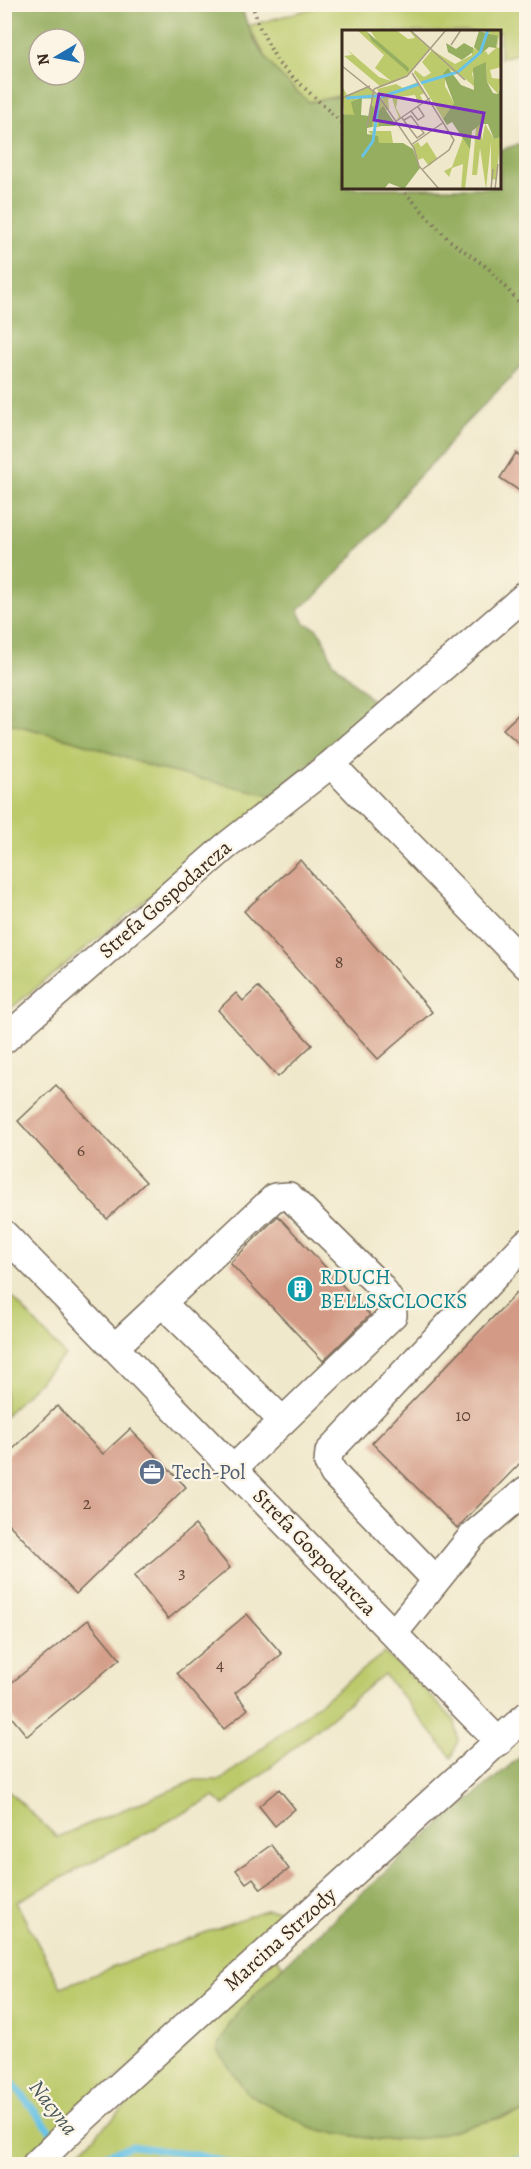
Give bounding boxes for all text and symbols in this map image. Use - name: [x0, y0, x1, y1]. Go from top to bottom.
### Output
- north arrow: [27, 27, 87, 87]
- inset map: [342, 30, 501, 189]
- text: N: [31, 51, 55, 67]
- street label: Strefa Gospodarcza: [93, 833, 237, 964]
- house number: 8: [335, 950, 343, 974]
- house number: 6: [77, 1138, 85, 1162]
- place label: RDUCH BELLS&CLOCKS: [320, 1263, 467, 1315]
- building icon: RDUCH BELLS&CLOCKS: [285, 1274, 315, 1304]
- house number: 10: [455, 1403, 471, 1427]
- office icon: Tech-Pol: [137, 1457, 167, 1487]
- place label: Tech-Pol: [172, 1458, 245, 1486]
- street label: Strefa Gospodarcza: [247, 1482, 383, 1622]
- house number: 2: [83, 1491, 92, 1515]
- house number: 3: [178, 1560, 186, 1584]
- house number: 4: [216, 1652, 224, 1676]
- street label: Marcina Strzody: [218, 1881, 343, 1997]
- water label: Nacyna: [22, 2074, 84, 2142]

